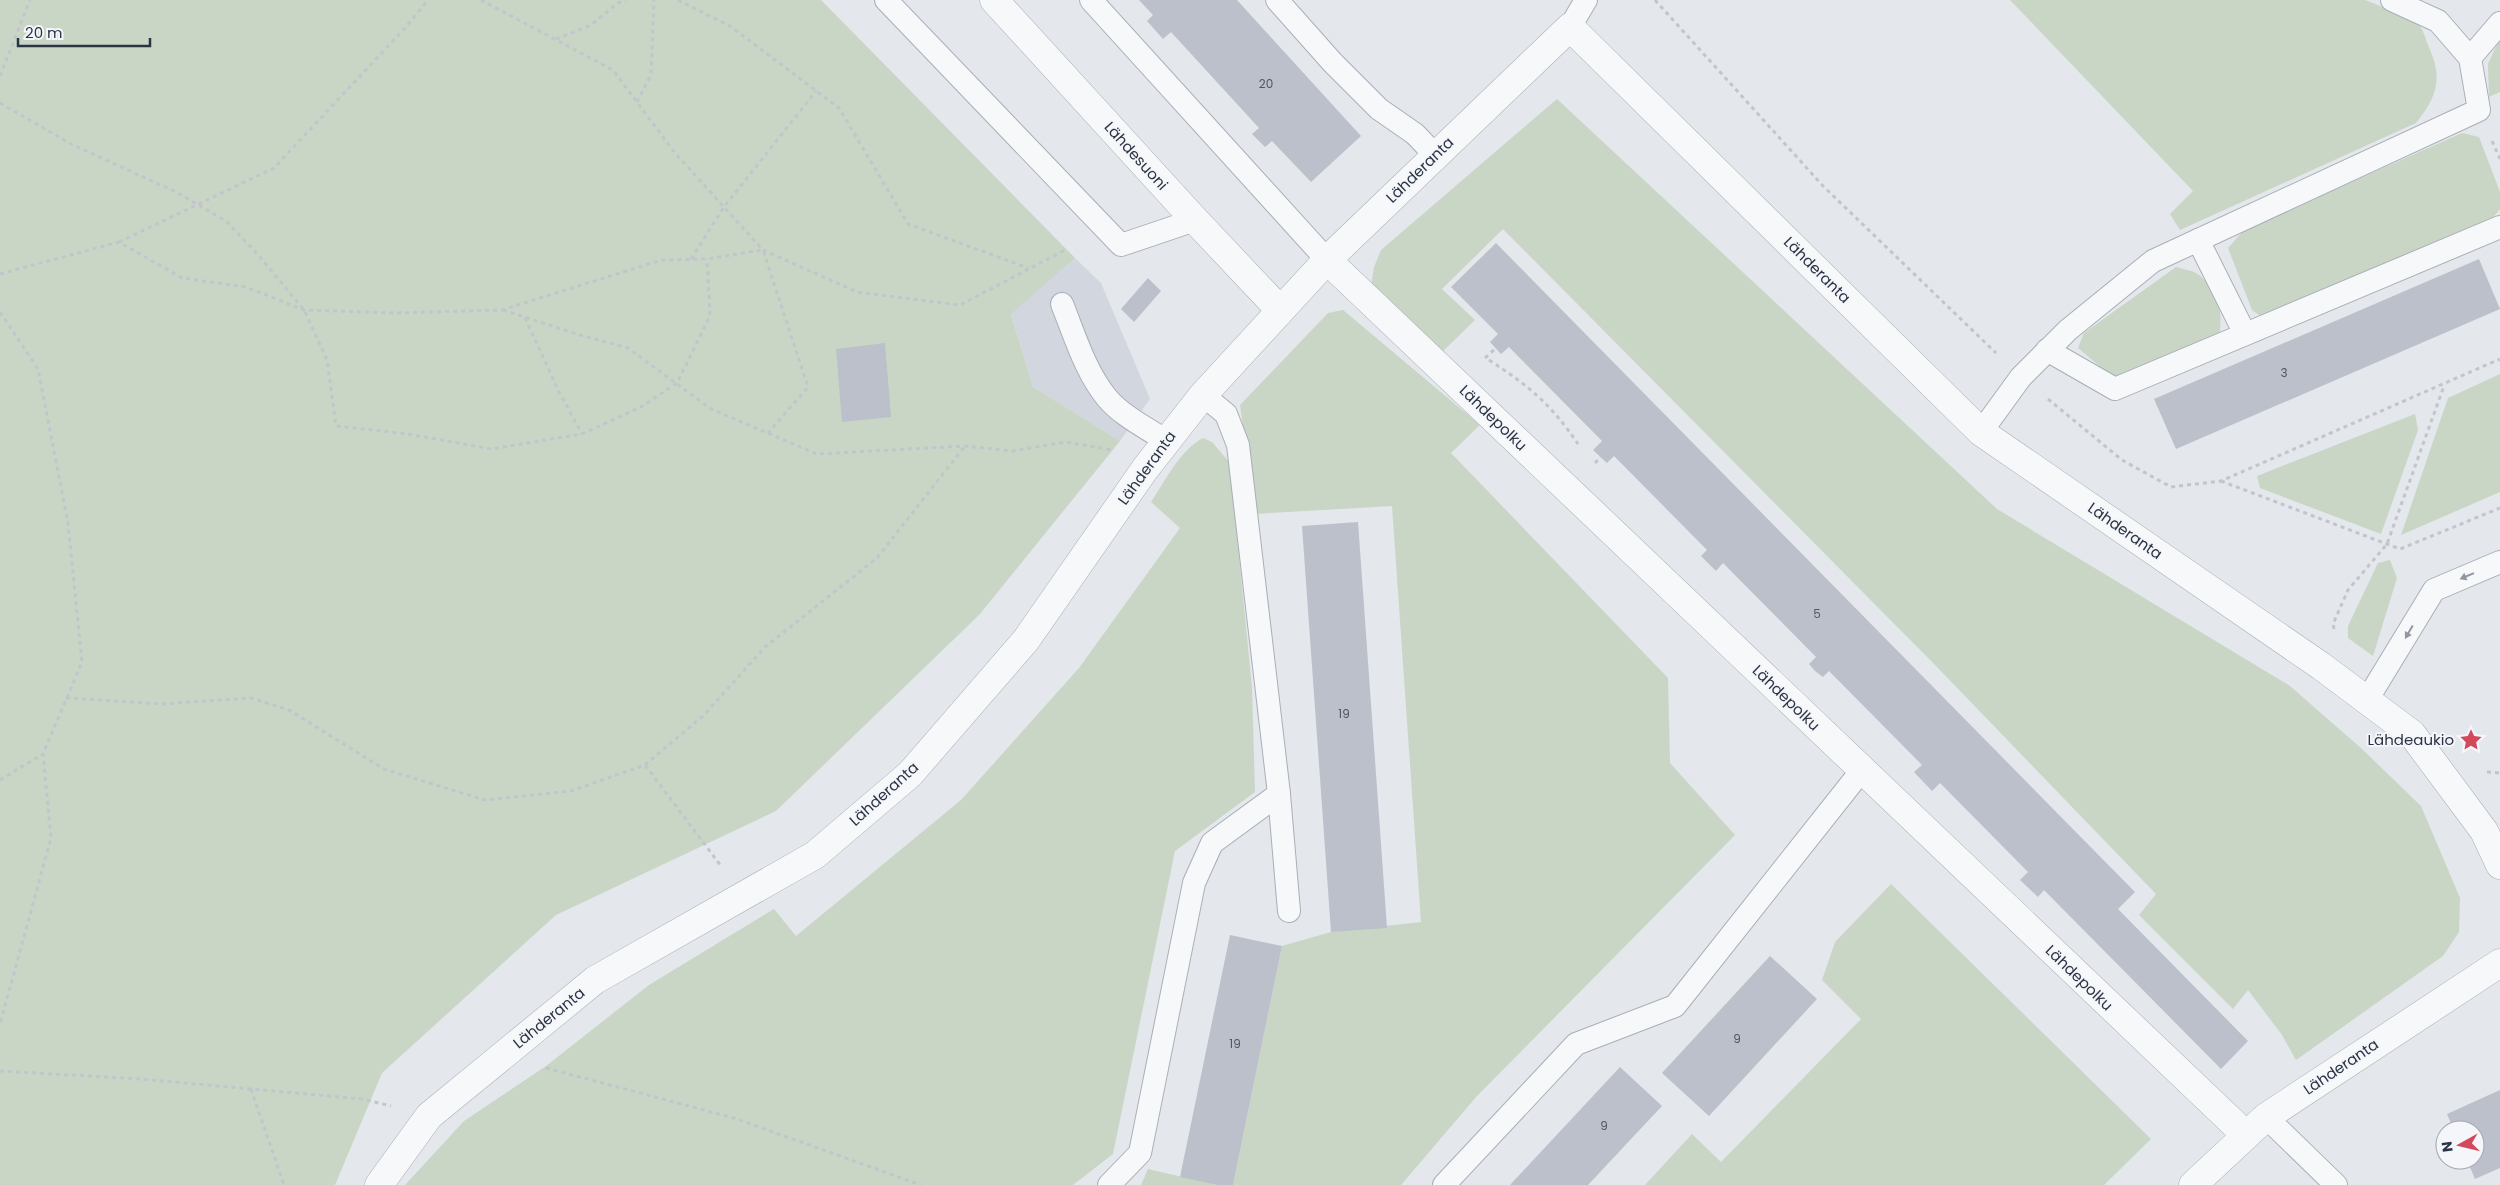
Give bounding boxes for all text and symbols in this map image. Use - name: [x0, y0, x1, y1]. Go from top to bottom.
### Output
- scale bar: [18, 15, 150, 47]
- text: 20 m: [25, 22, 63, 43]
- house number: 20: [1259, 75, 1273, 92]
- street label: Lähdesuoni: [1100, 117, 1173, 195]
- street label: Lähderanta: [1381, 132, 1458, 207]
- street label: Lähderanta: [1779, 232, 1855, 308]
- house number: 3: [2280, 364, 2288, 381]
- street label: Lähdepolku: [1455, 380, 1532, 455]
- street label: Lähderanta: [1113, 427, 1181, 509]
- street label: Lähderanta: [2084, 497, 2167, 564]
- one-way arrow: [2460, 572, 2474, 580]
- house number: 5: [1813, 605, 1821, 622]
- one-way arrow: [2405, 625, 2414, 638]
- street label: Lähdepolku: [1748, 660, 1825, 735]
- house number: 19: [1338, 705, 1350, 722]
- place icon: Lähdeaukio: [2458, 727, 2484, 753]
- place label: Lähdeaukio: [2368, 729, 2454, 750]
- street label: Lähderanta: [844, 757, 923, 830]
- street label: Lähdepolku: [2041, 940, 2118, 1015]
- street label: Lähderanta: [508, 982, 589, 1053]
- house number: 9: [1733, 1030, 1741, 1047]
- street label: Lähderanta: [2299, 1034, 2382, 1100]
- house number: 19: [1229, 1035, 1241, 1052]
- house number: 9: [1600, 1117, 1608, 1134]
- north arrow: [2435, 1120, 2485, 1170]
- text: N: [2436, 1140, 2458, 1153]

